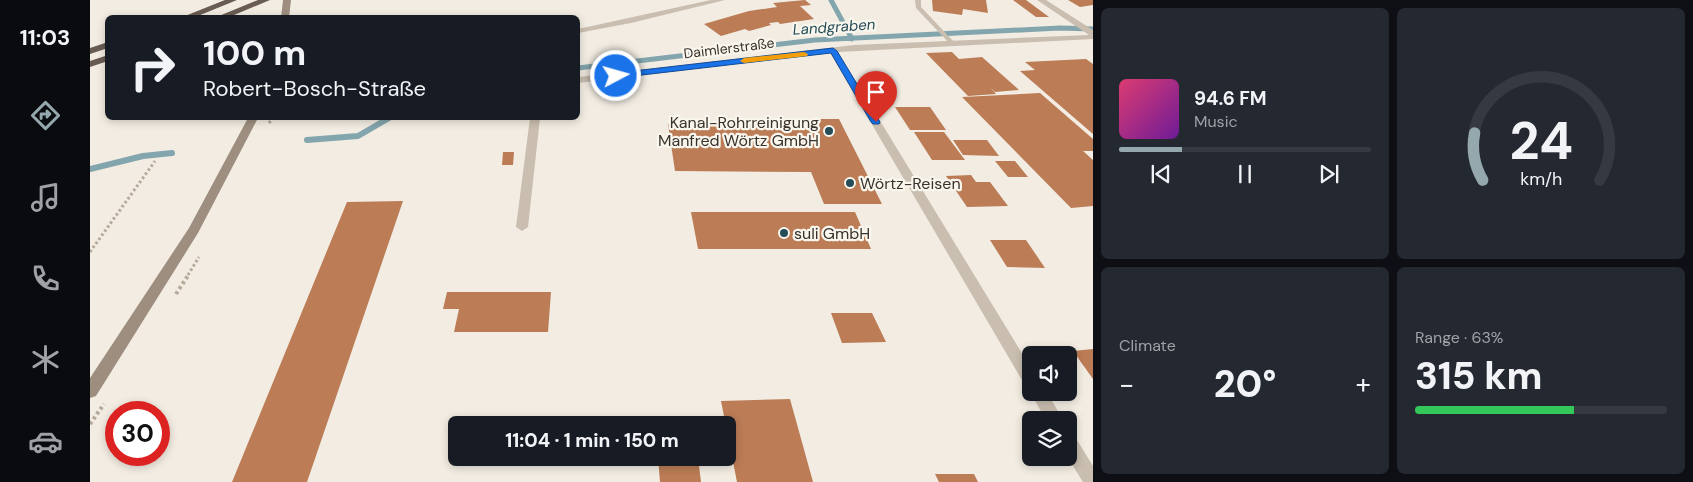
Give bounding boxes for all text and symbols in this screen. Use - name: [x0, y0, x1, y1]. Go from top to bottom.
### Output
- water label: Landgraben: [792, 14, 876, 40]
- text: 11:03: [20, 23, 70, 52]
- text: 100 m: [203, 30, 306, 76]
- street label: Daimlerstraße: [683, 33, 775, 62]
- icon: right: [120, 35, 185, 100]
- position arrow: [589, 49, 641, 101]
- pin: [855, 71, 897, 122]
- text: Robert-Bosch-Straße: [203, 74, 426, 103]
- icon: arrive: [862, 78, 890, 106]
- text: 94.6 FM: [1194, 86, 1267, 111]
- icon: directions: [28, 98, 63, 133]
- text: 24: [1509, 107, 1573, 175]
- text: Music: [1194, 111, 1238, 132]
- place label: Kanal-Rohrreinigung Manfred Wörtz GmbH: [658, 112, 819, 151]
- marker: Kanal-Rohrreinigung Manfred Wörtz GmbH: [823, 125, 835, 137]
- icon: previous: [1147, 160, 1175, 188]
- icon: pause: [1231, 160, 1259, 188]
- icon: next: [1315, 160, 1343, 188]
- text: km/h: [1520, 167, 1562, 191]
- place label: Wörtz-Reisen: [860, 173, 961, 194]
- marker: Wörtz-Reisen: [844, 177, 856, 189]
- icon: music: [28, 180, 63, 215]
- place label: suli GmbH: [794, 223, 870, 244]
- marker: suli GmbH: [778, 227, 790, 239]
- icon: phone: [28, 261, 63, 296]
- text: Range · 63%: [1415, 327, 1503, 348]
- text: Climate: [1119, 335, 1176, 356]
- icon: climate: [28, 342, 63, 377]
- map controls: [1022, 346, 1077, 466]
- button: sound: [1022, 346, 1077, 401]
- text: 315 km: [1415, 351, 1542, 401]
- text: 20°: [1214, 359, 1276, 409]
- text: −: [1119, 366, 1134, 403]
- text: +: [1356, 366, 1371, 403]
- speed limit sign: 30: [105, 401, 170, 466]
- button: layers: [1022, 411, 1077, 466]
- icon: car: [28, 424, 63, 459]
- text: 11:04 · 1 min · 150 m: [505, 428, 679, 453]

